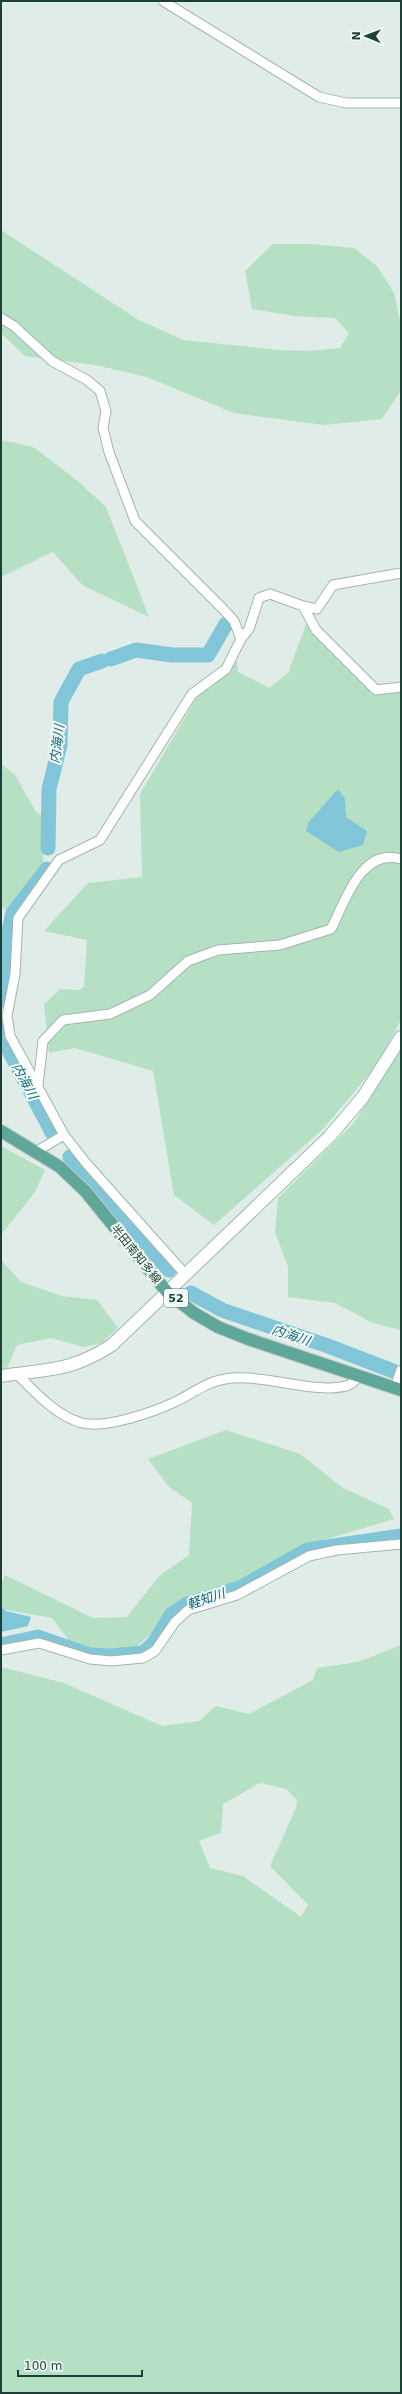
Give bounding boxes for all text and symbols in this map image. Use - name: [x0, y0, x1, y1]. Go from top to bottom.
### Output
- north arrow: [346, 16, 386, 56]
- text: N: [350, 31, 363, 41]
- water label: 内海川: [47, 722, 67, 764]
- water label: 内海川: [9, 1060, 42, 1103]
- street label: 半田南知多線: [108, 1222, 164, 1286]
- road number: 52: [164, 1289, 188, 1307]
- water label: 内海川: [270, 1322, 314, 1349]
- water label: 軽知川: [185, 1585, 229, 1612]
- scale bar: [18, 2352, 142, 2378]
- text: 100 m: [24, 2359, 62, 2373]

